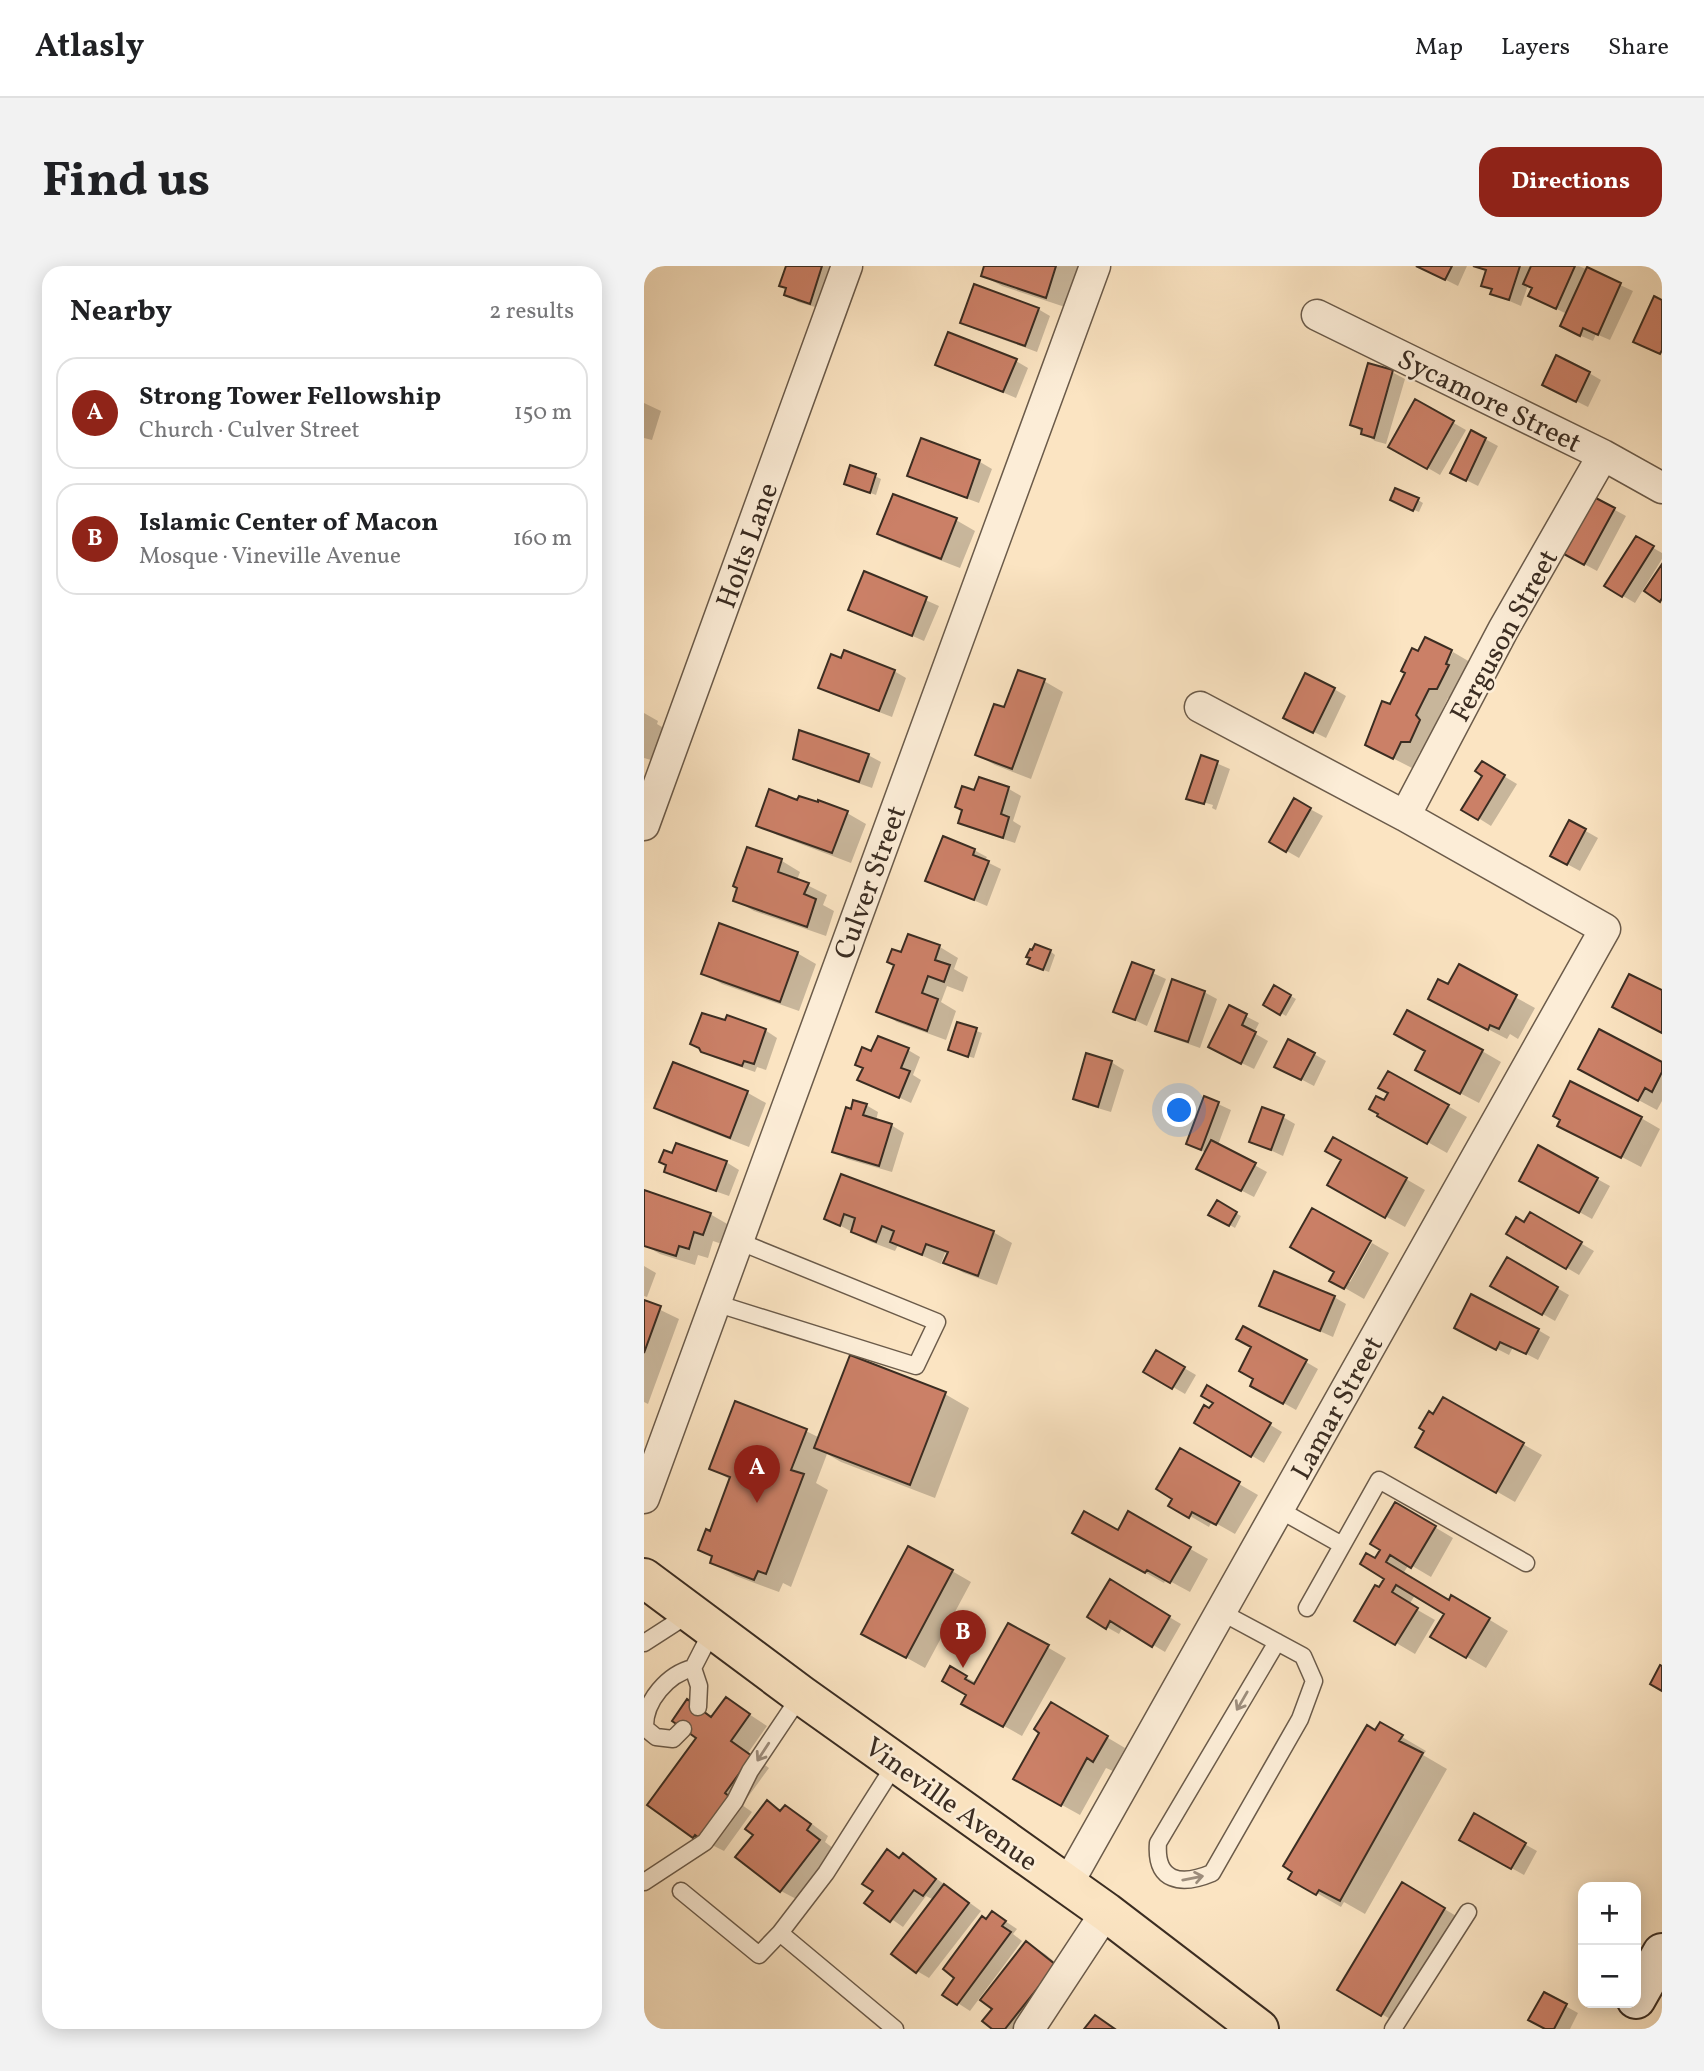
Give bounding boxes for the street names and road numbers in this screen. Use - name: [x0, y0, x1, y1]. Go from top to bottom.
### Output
- street label: Sycamore Street: [1390, 341, 1588, 464]
- street label: Holts Lane: [708, 478, 789, 614]
- street label: Ferguson Street: [1442, 543, 1569, 730]
- street label: Culver Street: [826, 801, 917, 965]
- street label: Lamar Street: [1283, 1329, 1394, 1487]
- street label: Vineville Avenue: [856, 1729, 1045, 1881]

